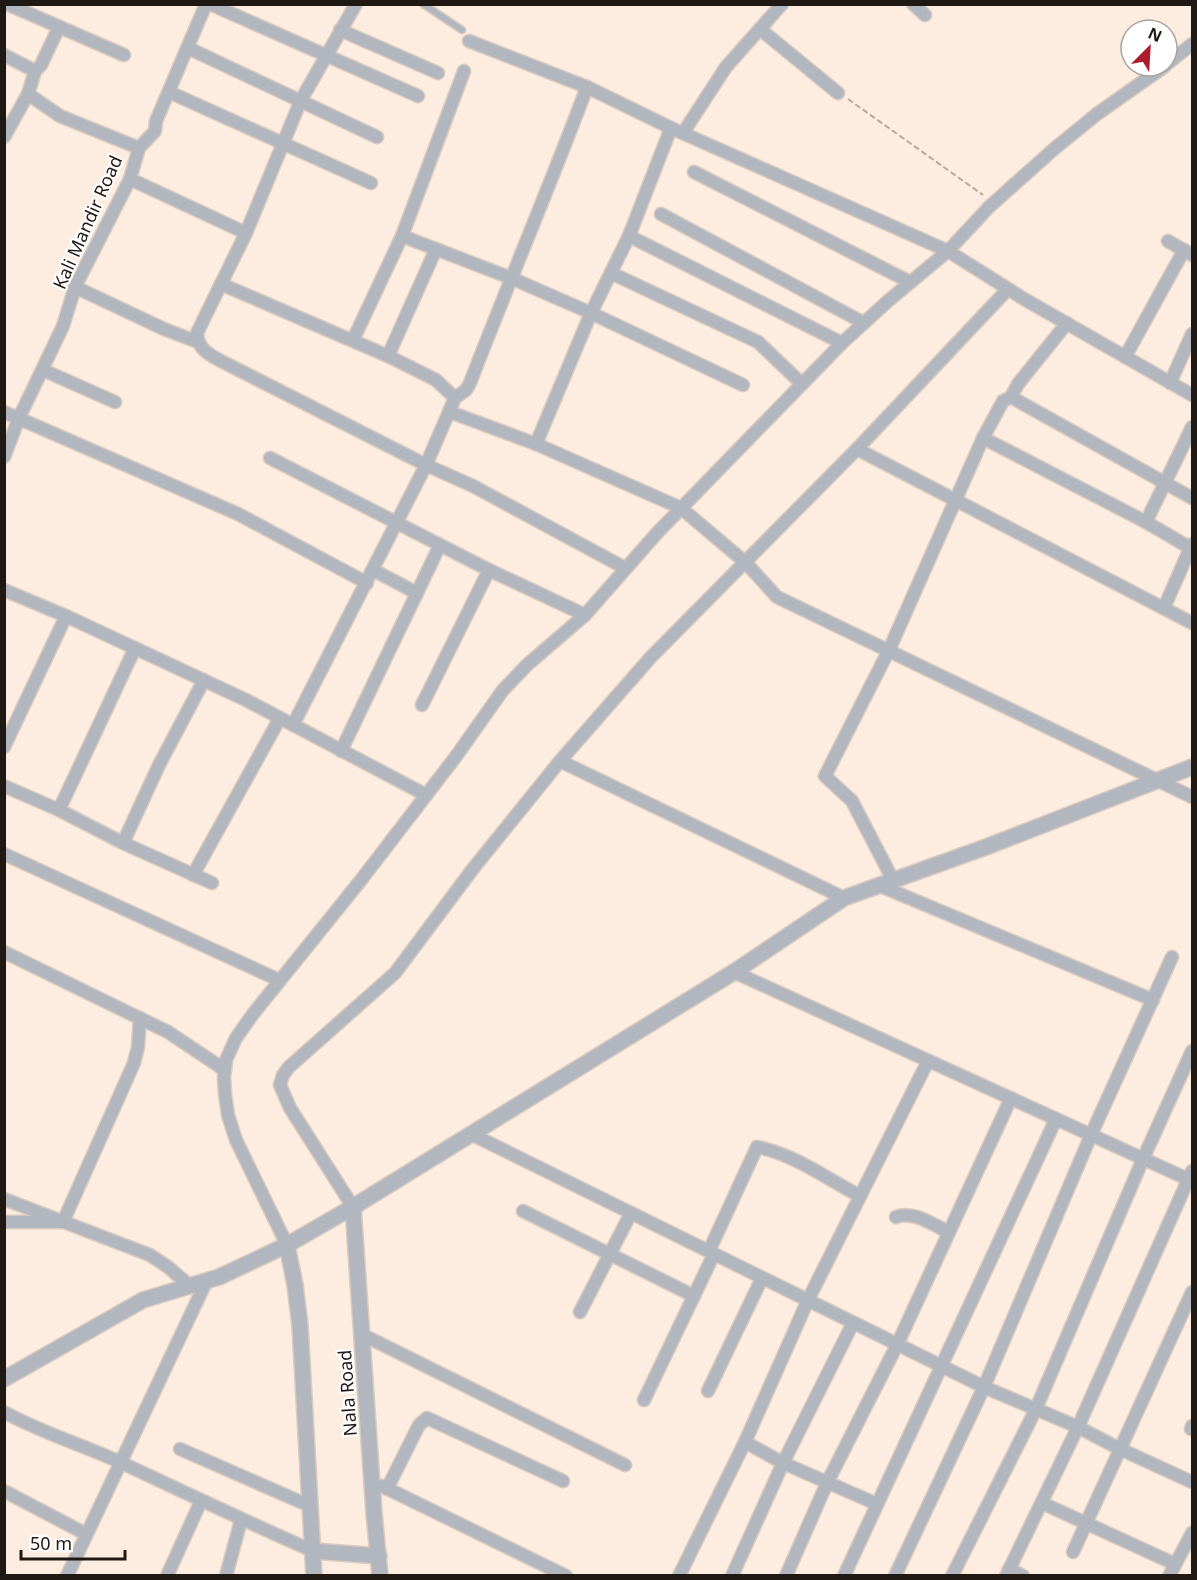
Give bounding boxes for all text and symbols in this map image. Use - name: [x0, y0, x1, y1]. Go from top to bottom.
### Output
- north arrow: [1119, 18, 1179, 78]
- text: N: [1145, 22, 1166, 47]
- street label: Kali Mandir Road: [47, 151, 127, 293]
- street label: Nala Road: [332, 1349, 362, 1437]
- scale bar: [21, 1523, 124, 1561]
- text: 50 m: [30, 1531, 72, 1555]

